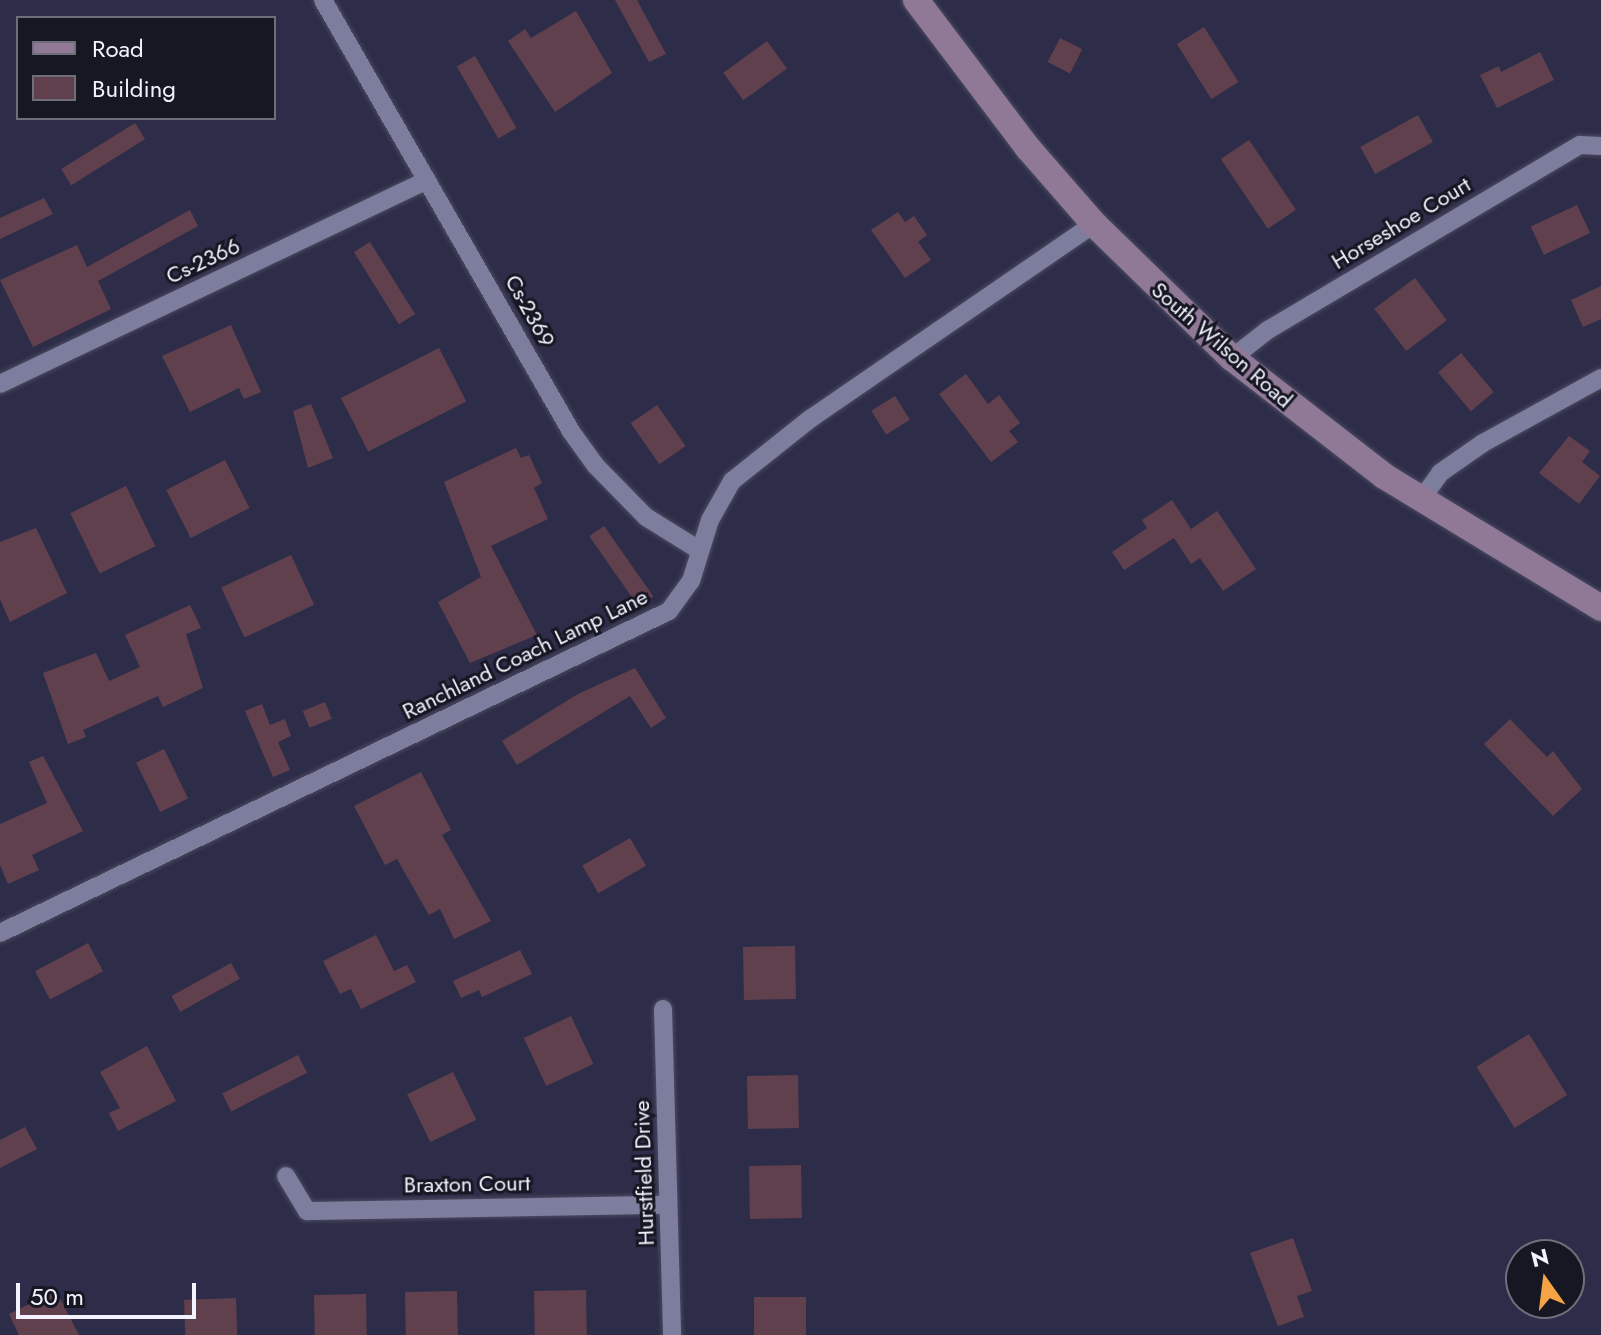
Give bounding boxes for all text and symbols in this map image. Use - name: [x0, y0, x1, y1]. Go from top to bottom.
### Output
- legend: [16, 16, 276, 120]
- text: Road: [92, 31, 144, 66]
- text: Building: [92, 71, 176, 106]
- street label: Horseshoe Court: [1327, 171, 1475, 275]
- street label: Cs-2366: [162, 232, 244, 290]
- street label: Cs-2369: [499, 270, 561, 352]
- street label: South Wilson Road: [1146, 277, 1298, 413]
- street label: Ranchland Coach Lamp Lane: [398, 583, 652, 725]
- street label: Hurstfield Drive: [628, 1100, 660, 1246]
- street label: Braxton Court: [404, 1170, 530, 1198]
- north arrow: [1505, 1239, 1585, 1319]
- text: N: [1527, 1240, 1552, 1275]
- scale bar: [20, 1267, 200, 1317]
- text: 50 m: [30, 1279, 84, 1314]

